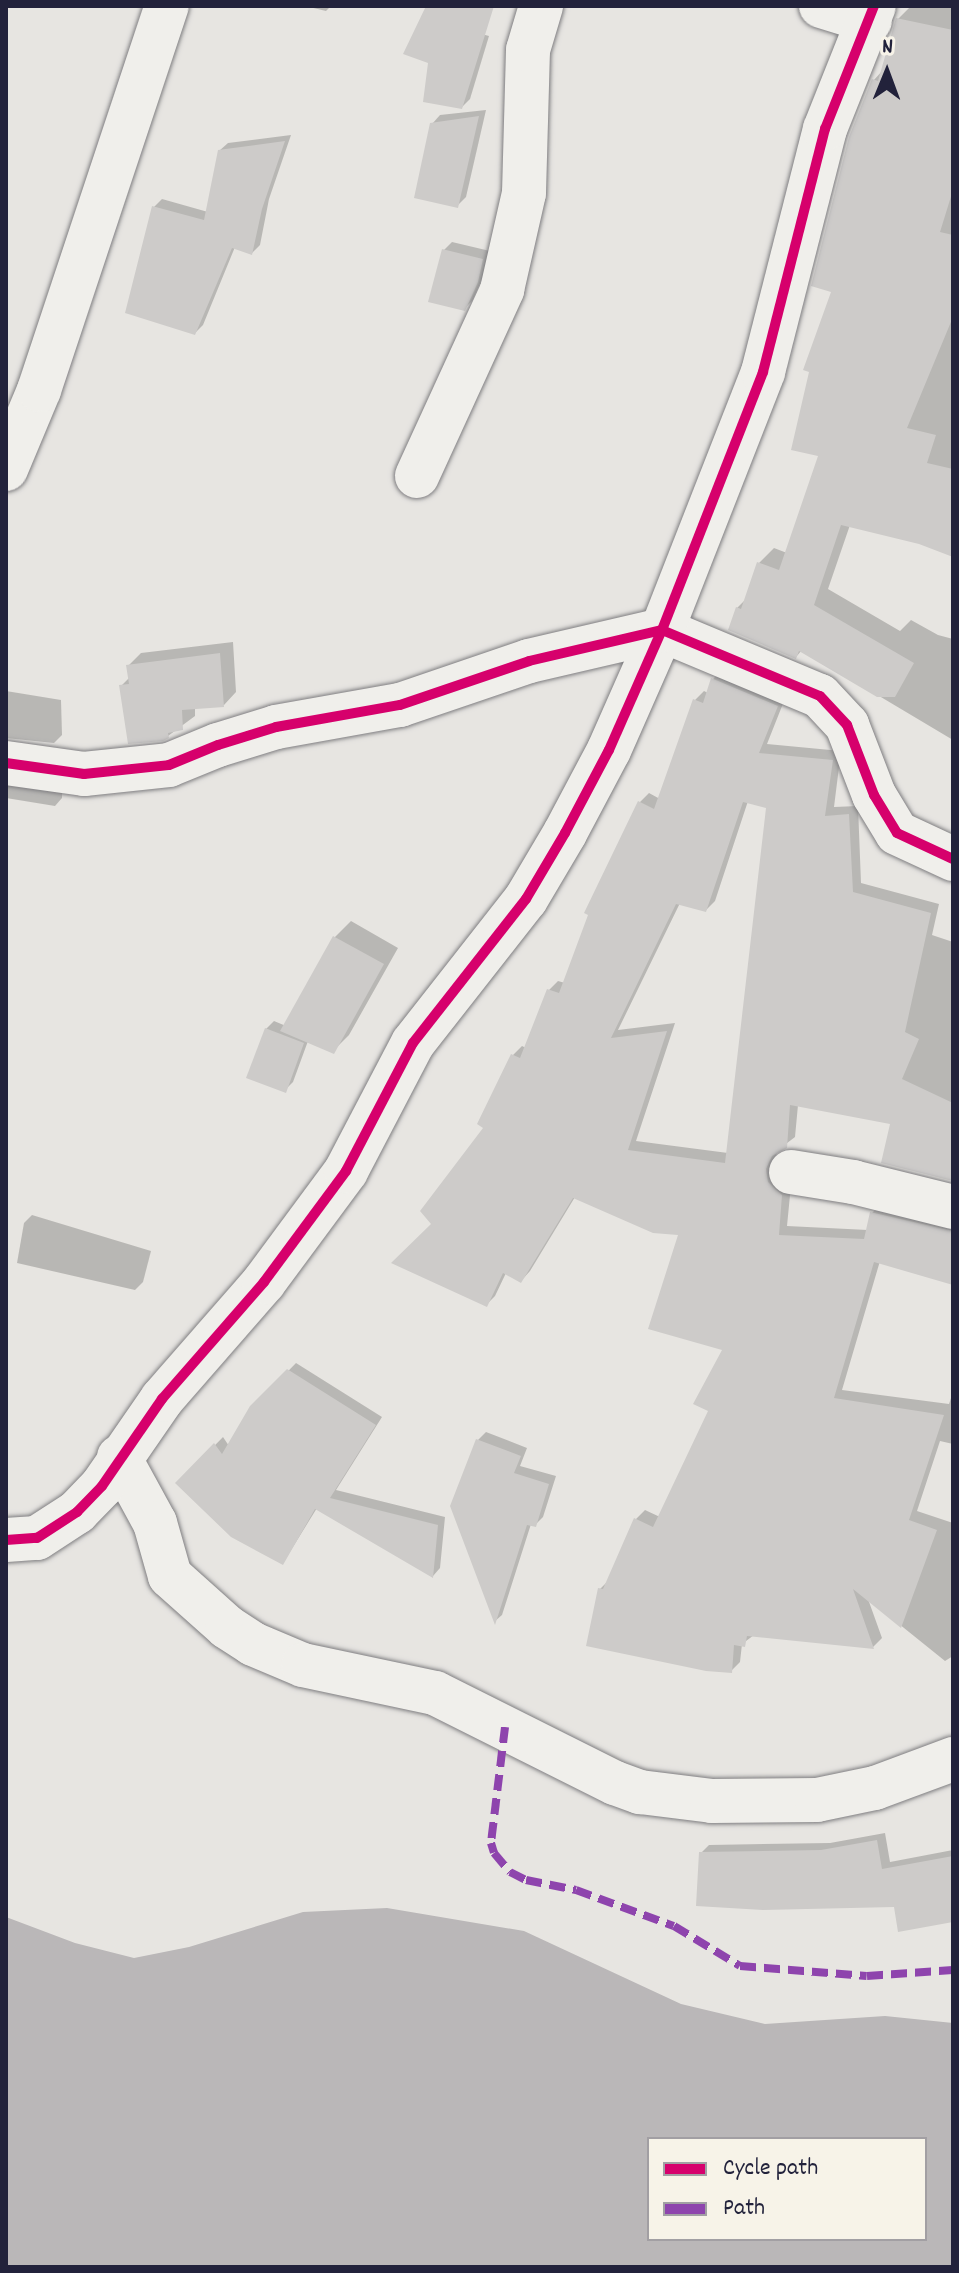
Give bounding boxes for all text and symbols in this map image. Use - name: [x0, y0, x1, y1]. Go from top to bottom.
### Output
- north arrow: [847, 32, 927, 112]
- text: N: [882, 32, 893, 63]
- legend: [647, 2137, 927, 2241]
- text: Cycle path: [723, 2152, 818, 2186]
- text: Path: [723, 2192, 765, 2226]

